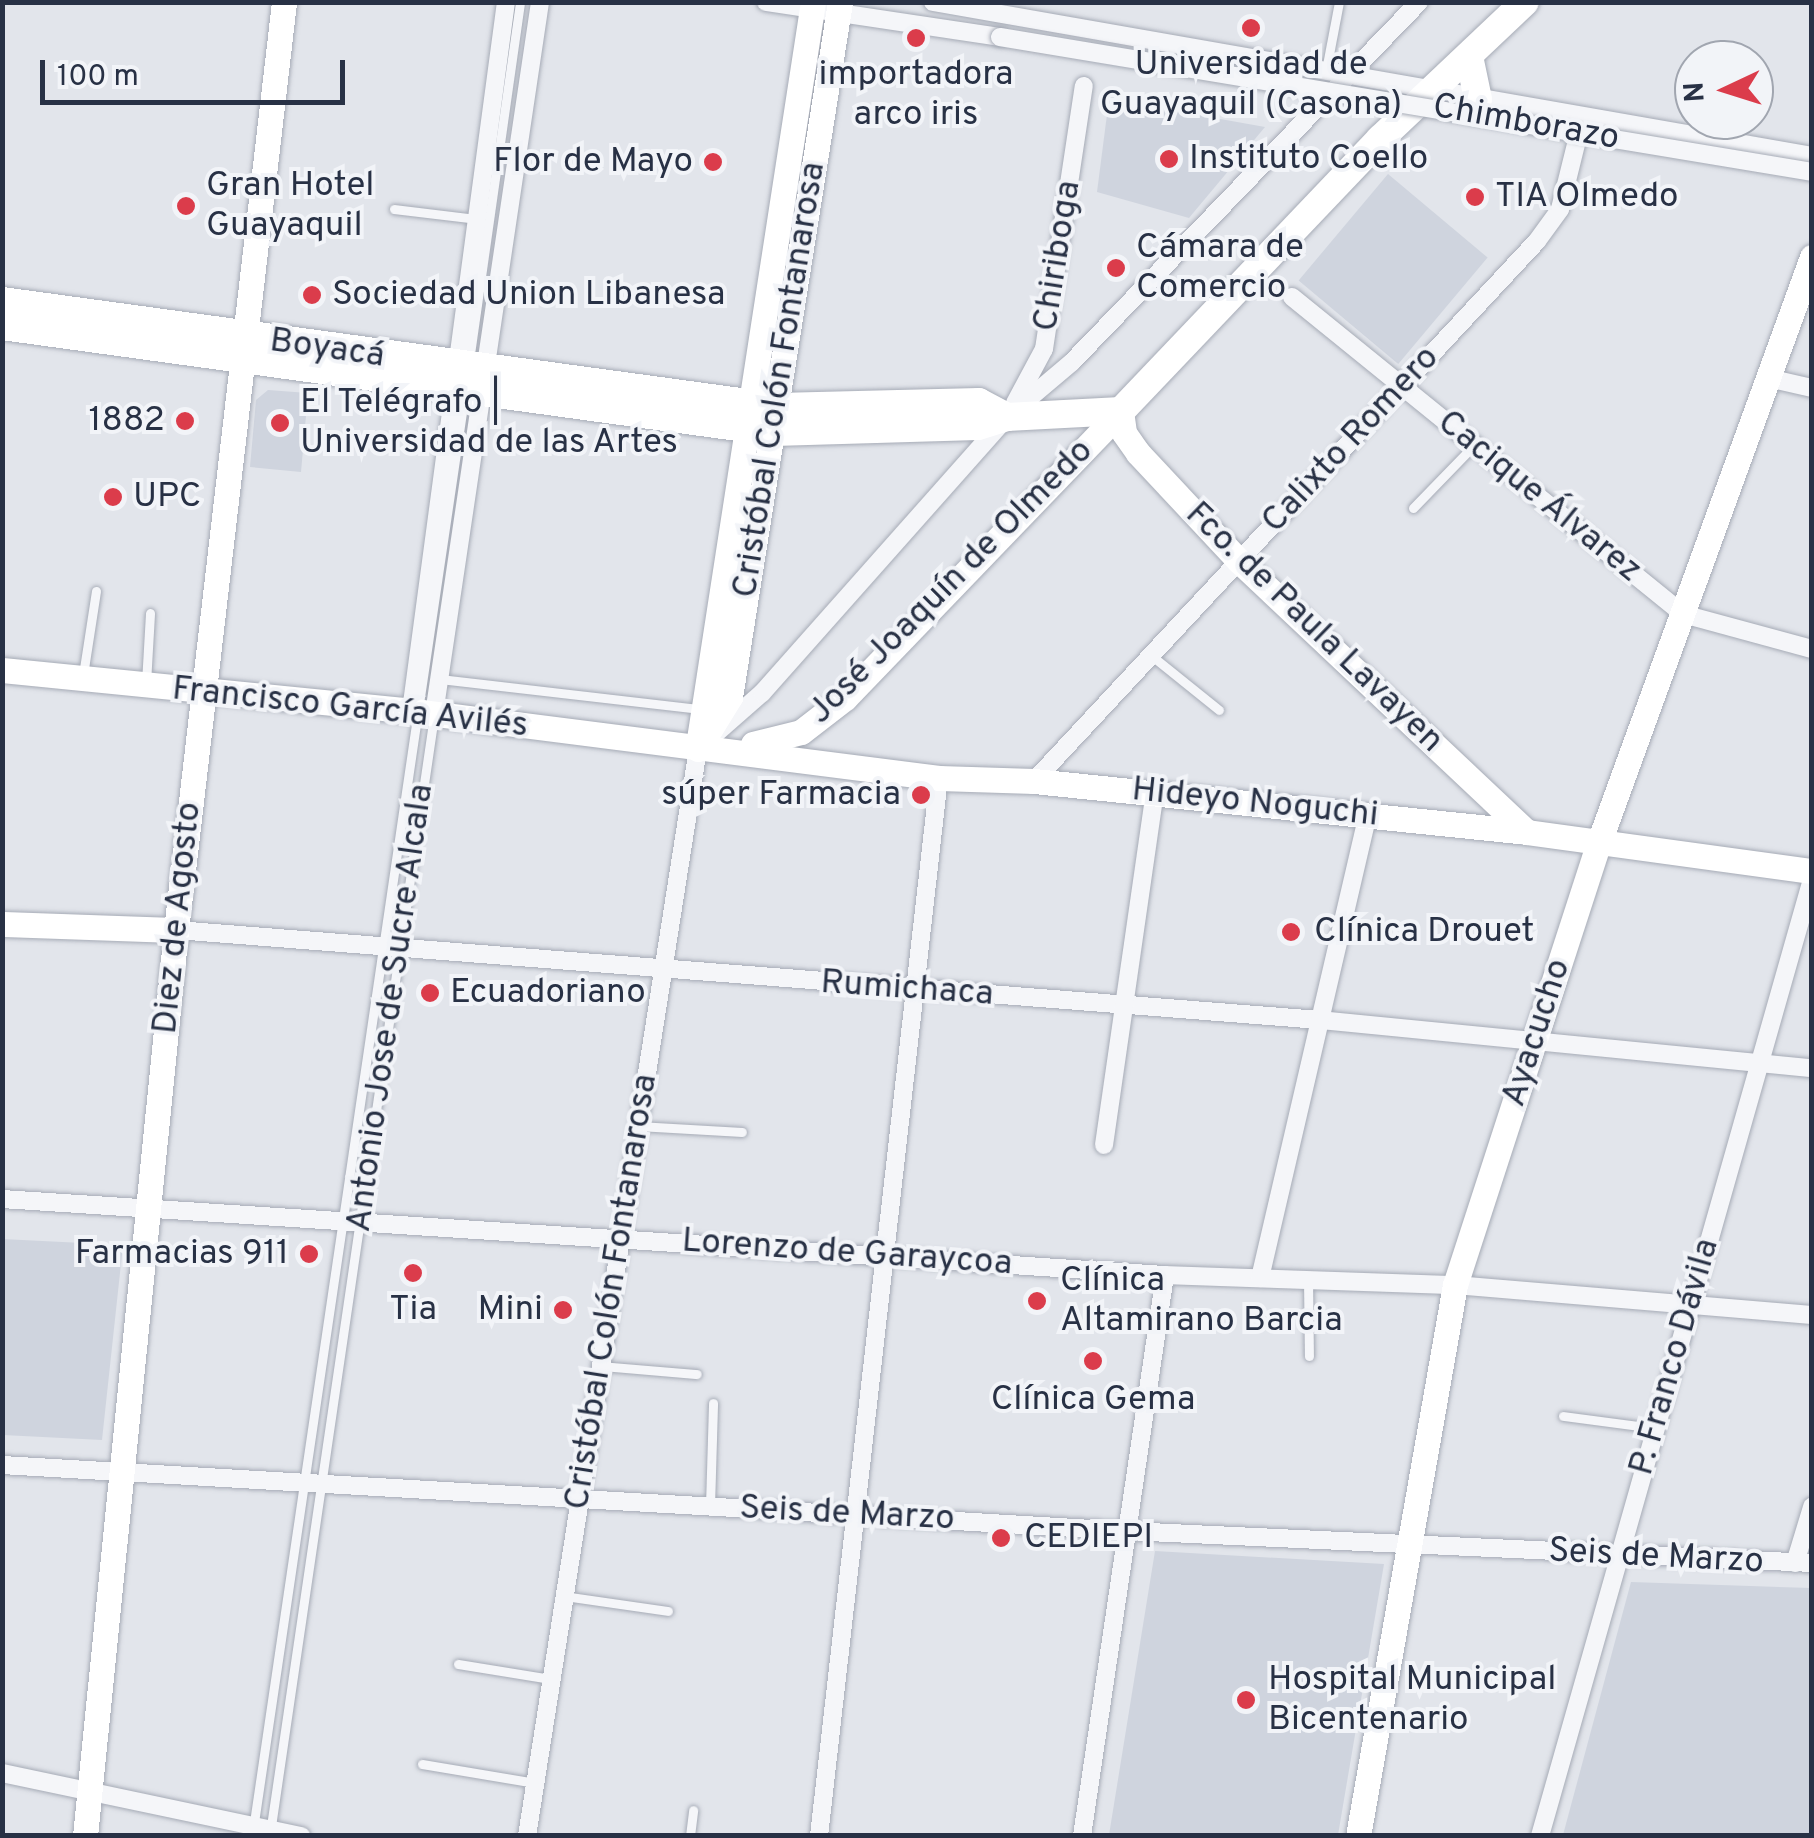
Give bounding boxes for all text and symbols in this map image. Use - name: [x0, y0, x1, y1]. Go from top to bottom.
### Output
- marker: Universidad de Guayaquil (Casona): [1240, 17, 1262, 39]
- marker: importadora arco iris: [905, 27, 927, 49]
- scale bar: [45, 40, 350, 102]
- north arrow: [1674, 40, 1774, 140]
- place label: Universidad de Guayaquil (Casona): [1100, 44, 1402, 126]
- place label: importadora arco iris: [819, 54, 1013, 136]
- text: 100 m: [57, 59, 139, 96]
- text: N: [1677, 81, 1715, 103]
- street label: Chimborazo: [1429, 86, 1623, 160]
- place label: Instituto Coello: [1189, 138, 1428, 180]
- place label: Flor de Mayo: [493, 141, 693, 183]
- marker: Instituto Coello: [1158, 148, 1180, 170]
- marker: Flor de Mayo: [702, 151, 724, 173]
- street label: Cristóbal Colón Fontanarosa: [725, 159, 835, 601]
- place label: Gran Hotel Guayaquil: [206, 165, 374, 247]
- place label: TIA Olmedo: [1495, 176, 1680, 218]
- street label: Chiriboga: [1025, 178, 1091, 334]
- marker: TIA Olmedo: [1464, 186, 1486, 208]
- marker: Gran Hotel Guayaquil: [175, 195, 197, 217]
- place label: Cámara de Comercio: [1136, 227, 1304, 309]
- marker: Cámara de Comercio: [1105, 257, 1127, 279]
- place label: Sociedad Union Libanesa: [332, 274, 725, 316]
- marker: Sociedad Union Libanesa: [301, 284, 323, 306]
- street label: Boyacá: [267, 320, 387, 378]
- street label: Calixto Romero: [1254, 338, 1448, 542]
- place label: El Telégrafo | Universidad de las Artes: [300, 382, 679, 464]
- place label: 1882: [88, 400, 165, 442]
- street label: Cacique Álvarez: [1428, 401, 1650, 593]
- marker: 1882: [174, 410, 196, 432]
- marker: El Telégrafo | Universidad de las Artes: [269, 412, 291, 434]
- street label: José Joaquín de Olmedo: [800, 431, 1102, 733]
- place label: UPC: [133, 476, 201, 518]
- marker: UPC: [102, 486, 124, 508]
- street label: Fco. de Paula Lavayen: [1176, 494, 1452, 762]
- street label: Francisco García Avilés: [169, 668, 531, 748]
- street label: Hideyo Noguchi: [1130, 769, 1380, 837]
- place label: súper Farmacia: [661, 774, 901, 816]
- street label: Antonio Jose de Sucre Alcala: [339, 780, 443, 1236]
- marker: súper Farmacia: [910, 784, 932, 806]
- street label: Diez de Agosto: [145, 799, 211, 1037]
- place label: Clínica Drouet: [1314, 911, 1535, 953]
- marker: Clínica Drouet: [1278, 919, 1304, 945]
- street label: Ayacucho: [1493, 954, 1581, 1112]
- street label: Rumichaca: [819, 962, 995, 1016]
- place label: Ecuadoriano: [450, 972, 646, 1014]
- marker: Ecuadoriano: [419, 982, 441, 1004]
- street label: Cristóbal Colón Fontanarosa: [557, 1071, 667, 1513]
- street label: Lorenzo de Garaycoa: [680, 1221, 1014, 1285]
- place label: Farmacias 911: [75, 1233, 289, 1275]
- street label: P. Franco Dávila: [1621, 1234, 1729, 1480]
- marker: Farmacias 911: [298, 1243, 320, 1265]
- place label: Clínica Altamirano Barcia: [1060, 1260, 1343, 1342]
- marker: Tia: [402, 1262, 424, 1284]
- marker: Clínica Altamirano Barcia: [1024, 1288, 1050, 1314]
- place label: Tia: [389, 1289, 437, 1331]
- place label: Mini: [477, 1289, 543, 1331]
- marker: Mini: [552, 1299, 574, 1321]
- marker: Clínica Gema: [1080, 1348, 1106, 1374]
- place label: Clínica Gema: [991, 1379, 1195, 1421]
- street label: Seis de Marzo: [738, 1487, 956, 1541]
- place label: CEDIEPI: [1024, 1517, 1153, 1559]
- marker: CEDIEPI: [988, 1525, 1014, 1551]
- street label: Seis de Marzo: [1547, 1530, 1765, 1584]
- place label: Hospital Municipal Bicentenario: [1268, 1659, 1556, 1741]
- marker: Hospital Municipal Bicentenario: [1233, 1687, 1259, 1713]

